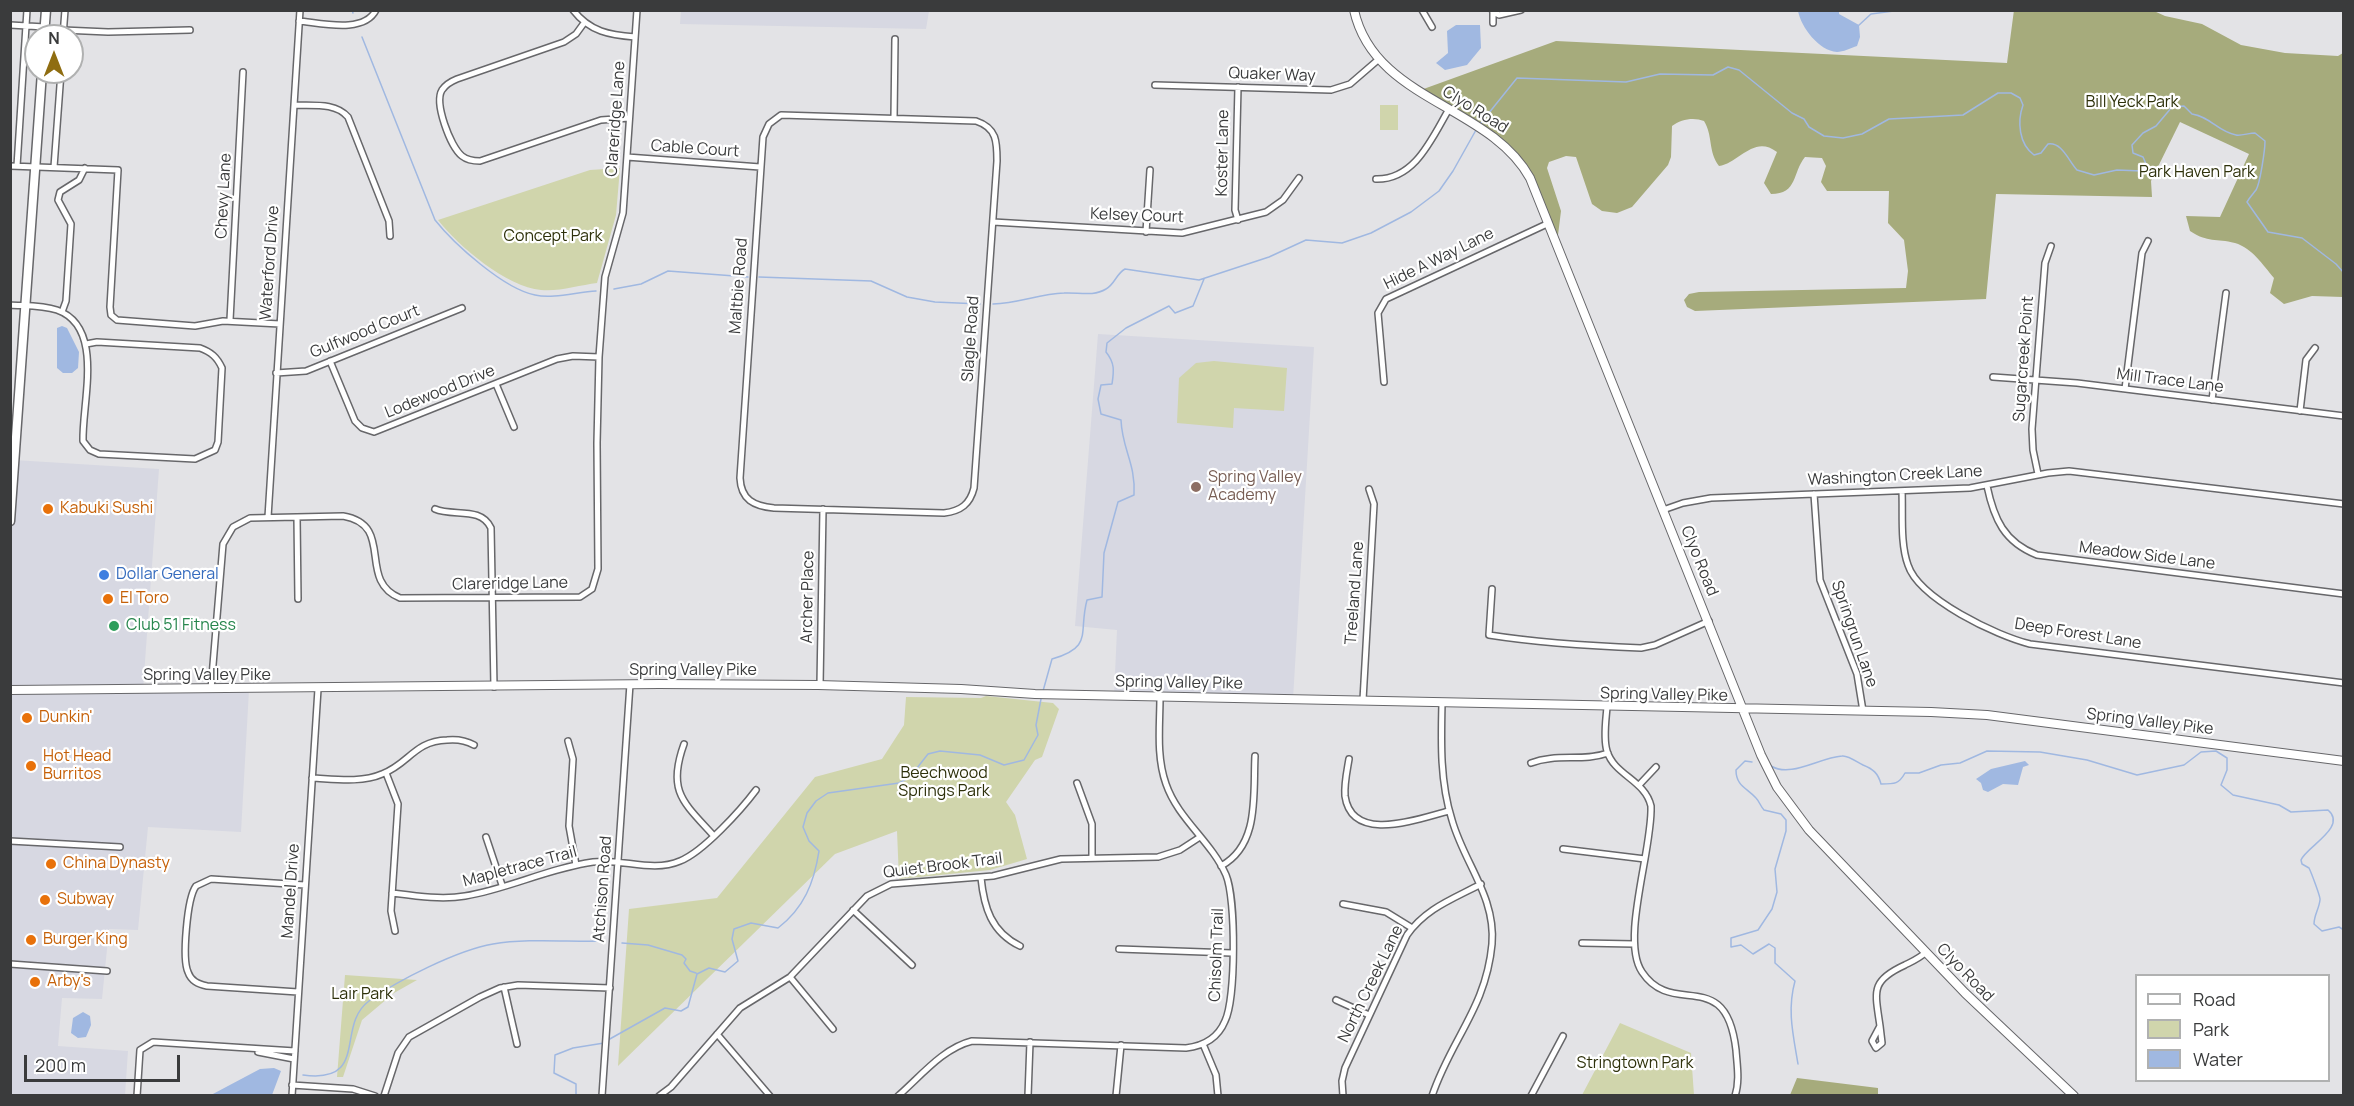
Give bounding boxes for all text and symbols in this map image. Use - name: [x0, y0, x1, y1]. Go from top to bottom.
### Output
- north arrow: [24, 24, 84, 84]
- text: N: [48, 27, 60, 49]
- street label: Clareridge Lane: [602, 61, 630, 177]
- street label: Quaker Way: [1228, 64, 1316, 86]
- street label: Clyo Road: [1439, 82, 1511, 138]
- park label: Bill Yeck Park: [2085, 93, 2179, 113]
- street label: Koster Lane: [1213, 109, 1233, 197]
- street label: Cable Court: [650, 136, 740, 162]
- street label: Chevy Lane: [212, 153, 236, 239]
- park label: Park Haven Park: [2139, 163, 2255, 183]
- street label: Waterford Drive: [256, 205, 284, 321]
- street label: Kelsey Court: [1090, 205, 1184, 227]
- street label: Hide A Way Lane: [1381, 224, 1497, 294]
- park label: Concept Park: [503, 227, 603, 247]
- street label: Maltbie Road: [726, 237, 752, 335]
- street label: Slagle Road: [958, 295, 984, 383]
- street label: Sugarcreek Point: [2010, 295, 2038, 423]
- street label: Gulfwood Court: [307, 301, 423, 363]
- street label: Lodewood Drive: [382, 361, 498, 423]
- street label: Mill Trace Lane: [2115, 365, 2225, 397]
- street label: Washington Creek Lane: [1807, 462, 1983, 490]
- place label: Spring Valley Academy: [1208, 468, 1302, 506]
- marker: Spring Valley Academy: [1189, 480, 1203, 494]
- place label: Kabuki Sushi: [60, 499, 153, 519]
- marker: Kabuki Sushi: [41, 502, 55, 516]
- street label: Clyo Road: [1676, 523, 1722, 599]
- street label: Meadow Side Lane: [2078, 538, 2216, 574]
- street label: Treeland Lane: [1342, 541, 1368, 645]
- street label: Archer Place: [798, 550, 818, 644]
- place label: Dollar General: [116, 565, 219, 585]
- marker: Dollar General: [97, 568, 111, 582]
- street label: Clareridge Lane: [452, 573, 568, 595]
- street label: Springrun Lane: [1827, 578, 1881, 690]
- place label: El Toro: [120, 589, 169, 609]
- marker: El Toro: [101, 592, 115, 606]
- street label: Deep Forest Lane: [2013, 615, 2143, 653]
- place label: Club 51 Fitness: [126, 616, 236, 636]
- marker: Club 51 Fitness: [107, 619, 121, 633]
- street label: Spring Valley Pike: [629, 661, 757, 681]
- street label: Spring Valley Pike: [143, 666, 271, 686]
- street label: Spring Valley Pike: [1115, 672, 1243, 694]
- street label: Spring Valley Pike: [1600, 684, 1728, 706]
- street label: Spring Valley Pike: [2085, 705, 2215, 739]
- place label: Dunkin': [39, 708, 93, 728]
- marker: Dunkin': [20, 711, 34, 725]
- place label: Hot Head Burritos: [43, 747, 112, 785]
- marker: Hot Head Burritos: [24, 759, 38, 773]
- park label: Beechwood Springs Park: [898, 764, 990, 802]
- street label: Atchison Road: [590, 835, 616, 943]
- street label: Mandel Drive: [278, 843, 304, 939]
- street label: Mapletrace Trail: [461, 843, 579, 891]
- street label: Quiet Brook Trail: [882, 849, 1004, 883]
- place label: China Dynasty: [63, 854, 170, 874]
- marker: China Dynasty: [44, 857, 58, 871]
- place label: Subway: [57, 890, 114, 910]
- marker: Subway: [38, 893, 52, 907]
- street label: Chisolm Trail: [1206, 908, 1228, 1002]
- street label: North Creek Lane: [1334, 922, 1408, 1046]
- place label: Burger King: [43, 930, 128, 950]
- marker: Burger King: [24, 933, 38, 947]
- street label: Clyo Road: [1932, 940, 1998, 1006]
- place label: Arby's: [47, 972, 91, 992]
- legend: [2135, 974, 2330, 1082]
- marker: Arby's: [28, 975, 42, 989]
- park label: Lair Park: [331, 985, 393, 1005]
- text: Road: [2193, 987, 2236, 1011]
- text: Park: [2193, 1017, 2229, 1041]
- scale bar: [27, 1043, 183, 1081]
- text: Water: [2193, 1047, 2243, 1071]
- text: 200 m: [35, 1053, 86, 1077]
- park label: Stringtown Park: [1577, 1054, 1693, 1074]

